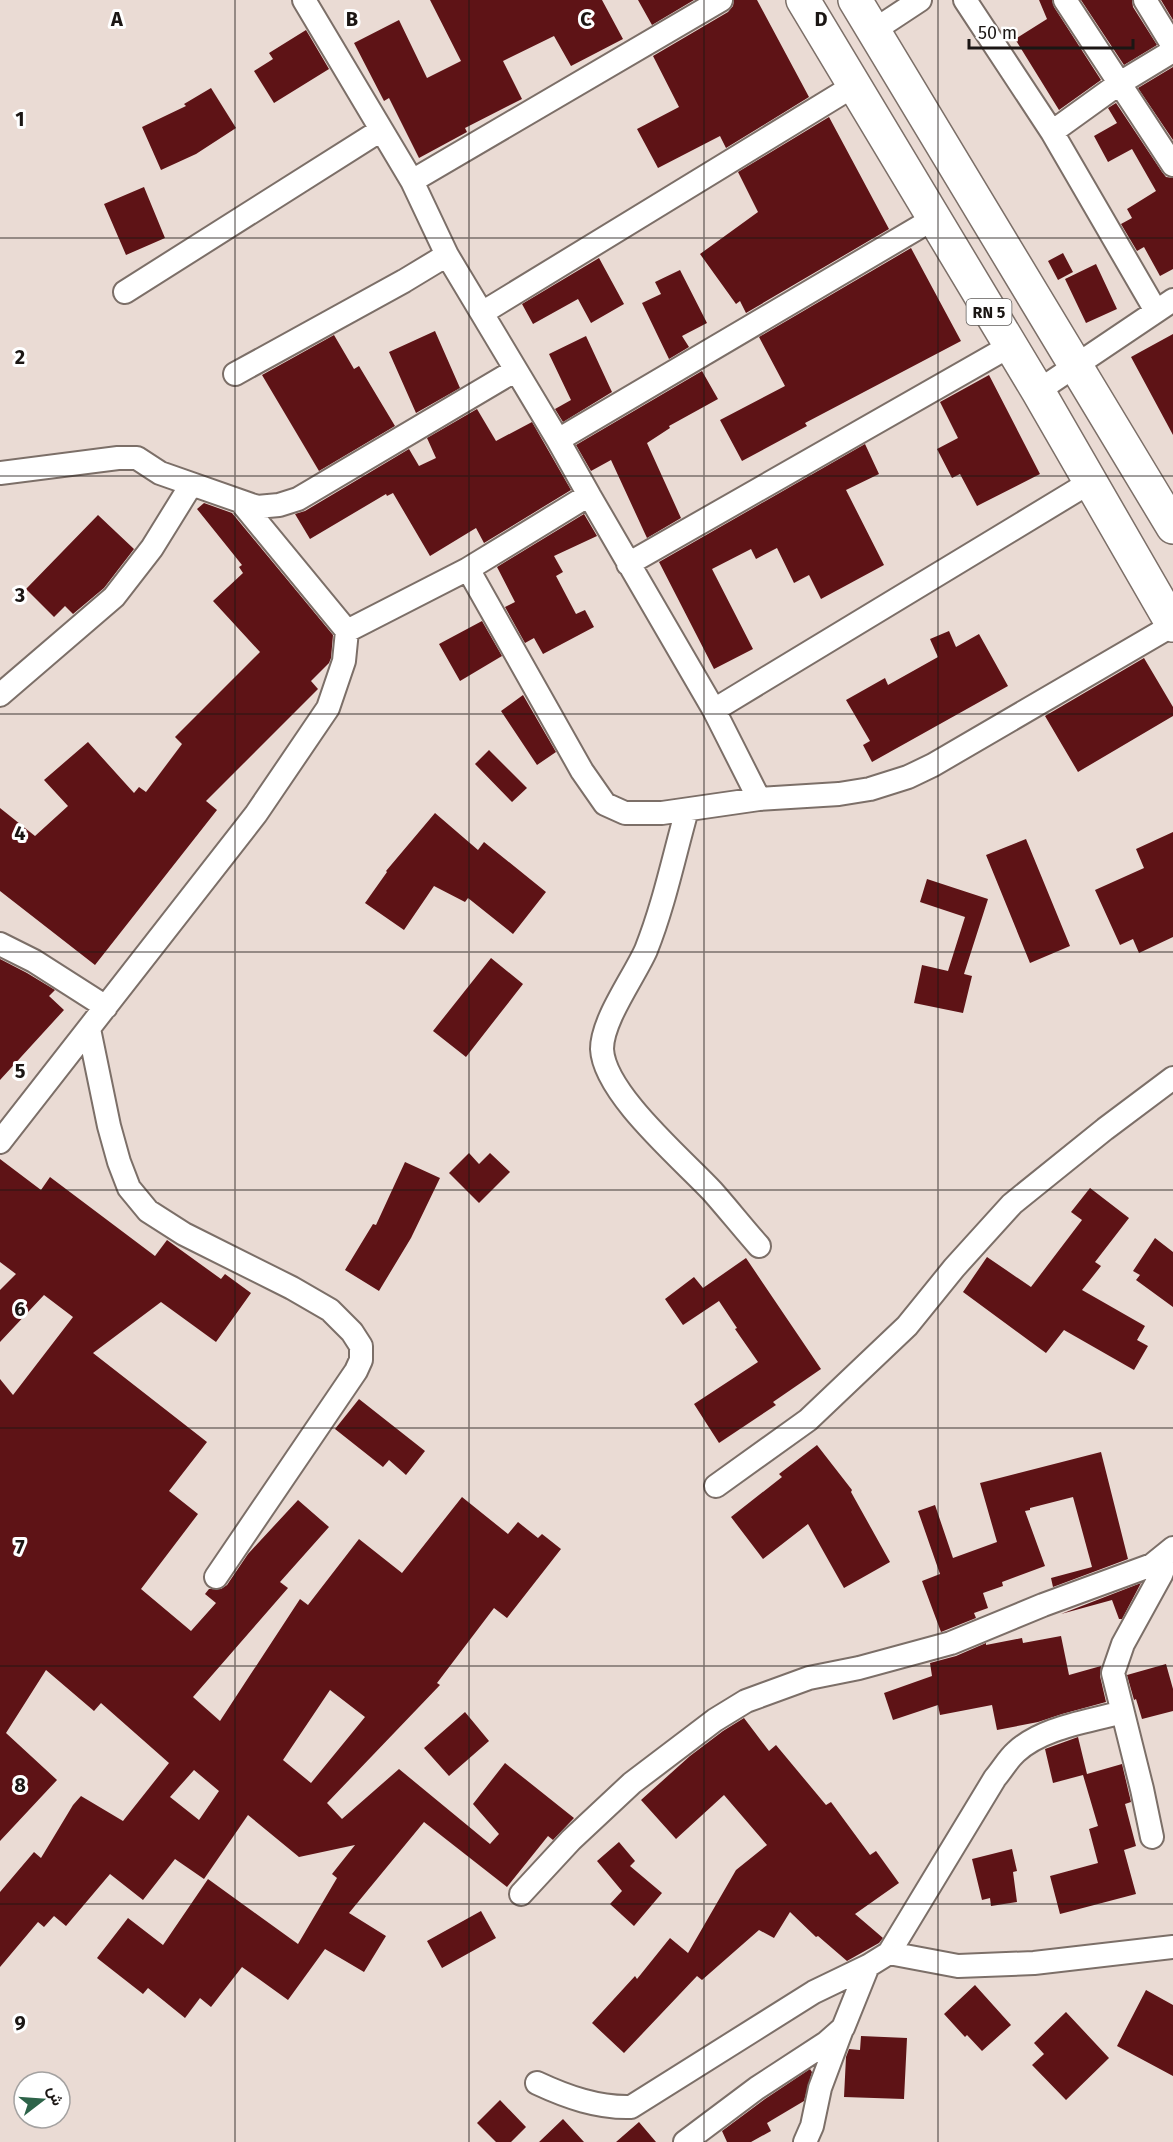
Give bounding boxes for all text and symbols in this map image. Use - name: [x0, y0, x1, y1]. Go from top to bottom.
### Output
- text: A: [110, 7, 124, 31]
- text: B: [346, 7, 358, 31]
- text: C: [580, 7, 592, 31]
- text: D: [814, 7, 828, 31]
- scale bar: [969, 12, 1132, 50]
- text: 50 m: [978, 22, 1017, 44]
- text: 1: [15, 107, 25, 131]
- road number: RN 5: [966, 299, 1012, 325]
- text: 2: [15, 345, 25, 369]
- text: 3: [14, 583, 25, 607]
- text: 4: [14, 821, 26, 845]
- text: 5: [15, 1059, 26, 1083]
- text: 6: [14, 1297, 26, 1321]
- text: 7: [15, 1535, 25, 1559]
- text: 8: [14, 1773, 26, 1797]
- text: 9: [14, 2011, 26, 2035]
- north arrow: [12, 2070, 72, 2130]
- text: ش: [44, 2084, 68, 2108]

